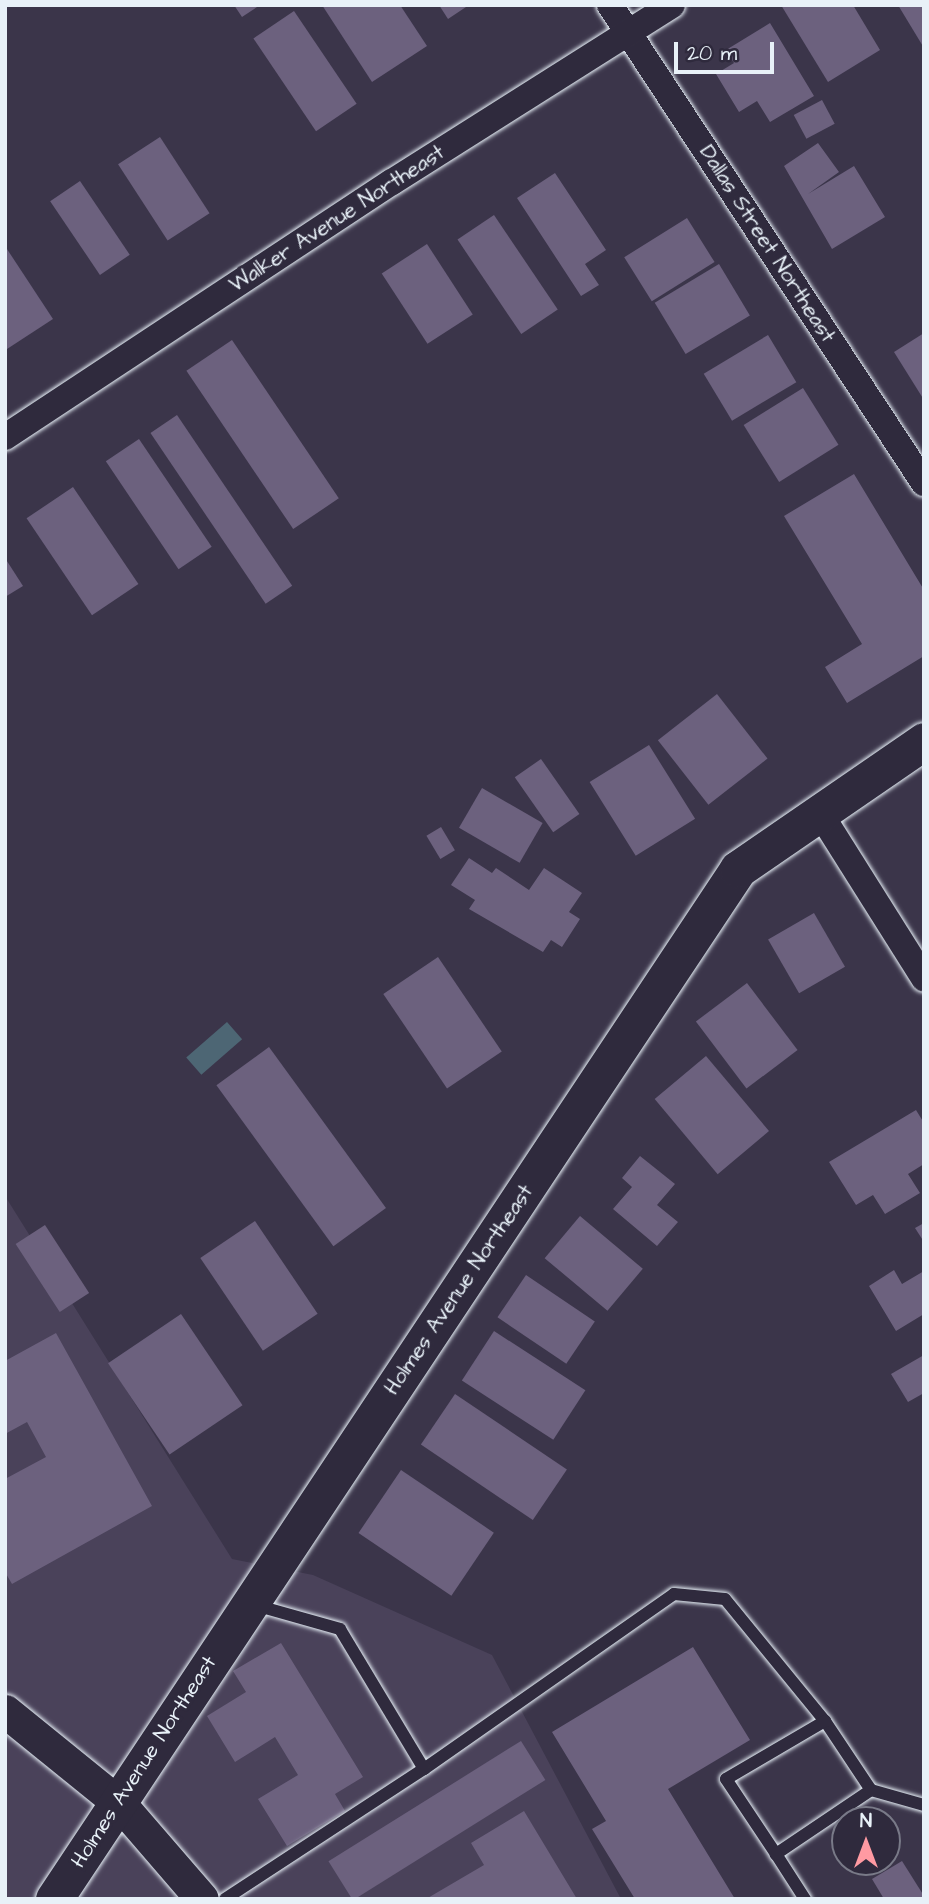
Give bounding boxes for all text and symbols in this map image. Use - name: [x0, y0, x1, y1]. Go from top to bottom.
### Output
- scale bar: [677, 28, 777, 72]
- text: 20 m: [687, 39, 737, 68]
- street label: Walker Avenue Northeast: [225, 140, 449, 298]
- street label: Dallas Street Northeast: [694, 141, 840, 347]
- street label: Holmes Avenue Northeast: [379, 1180, 539, 1400]
- street label: Holmes Avenue Northeast: [66, 1651, 222, 1873]
- north arrow: [831, 1806, 901, 1876]
- text: N: [860, 1808, 872, 1835]

